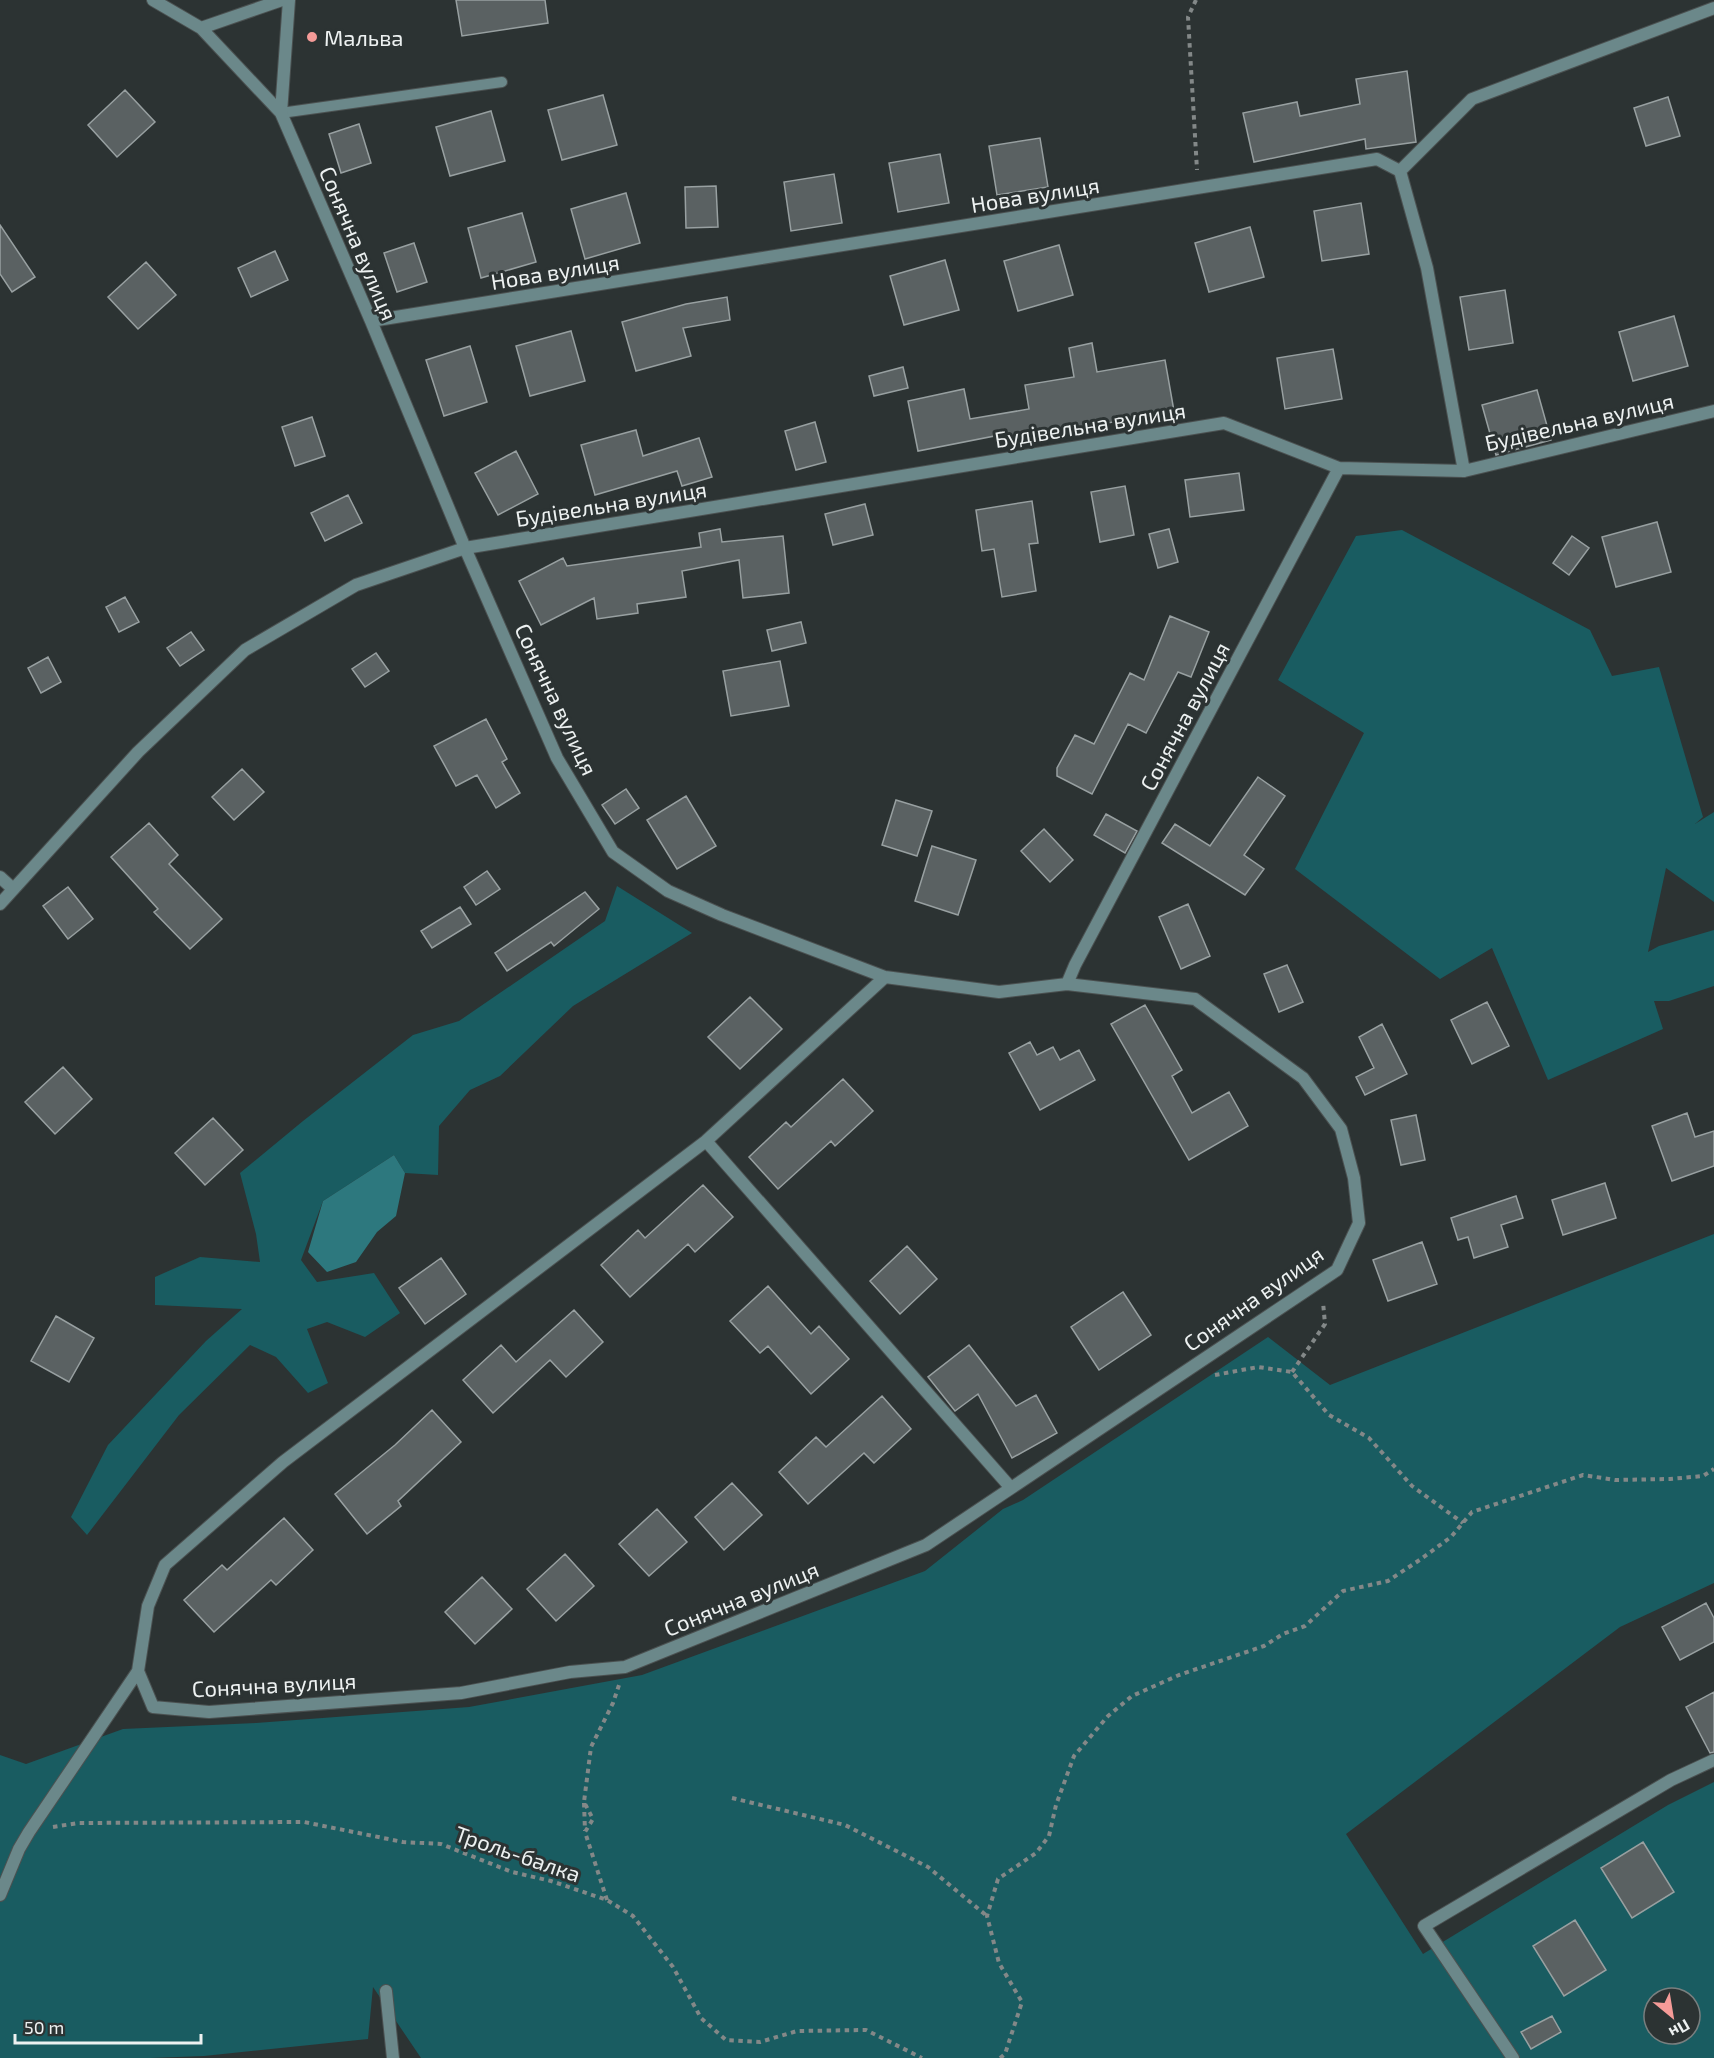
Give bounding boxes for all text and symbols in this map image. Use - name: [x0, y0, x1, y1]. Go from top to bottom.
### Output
- place label: Мальва: [324, 24, 404, 50]
- marker: Мальва: [305, 30, 319, 44]
- street label: Сонячна вулиця: [314, 162, 403, 324]
- street label: Нова вулиця: [969, 171, 1101, 218]
- street label: Нова вулиця: [489, 248, 621, 295]
- street label: Будівельна вулиця: [1482, 387, 1676, 456]
- street label: Будівельна вулиця: [993, 396, 1188, 453]
- street label: Будівельна вулиця: [514, 475, 709, 532]
- street label: Сонячна вулиця: [510, 619, 604, 779]
- street label: Сонячна вулиця: [1134, 637, 1235, 795]
- street label: Сонячна вулиця: [1178, 1240, 1328, 1357]
- street label: Сонячна вулиця: [660, 1555, 823, 1642]
- street label: Сонячна вулиця: [191, 1667, 357, 1702]
- street label: Троль-балка: [452, 1819, 584, 1887]
- north arrow: [1642, 1986, 1702, 2046]
- scale bar: [15, 2007, 201, 2045]
- text: 50 m: [24, 2016, 64, 2038]
- text: Пн: [1666, 2016, 1694, 2043]

